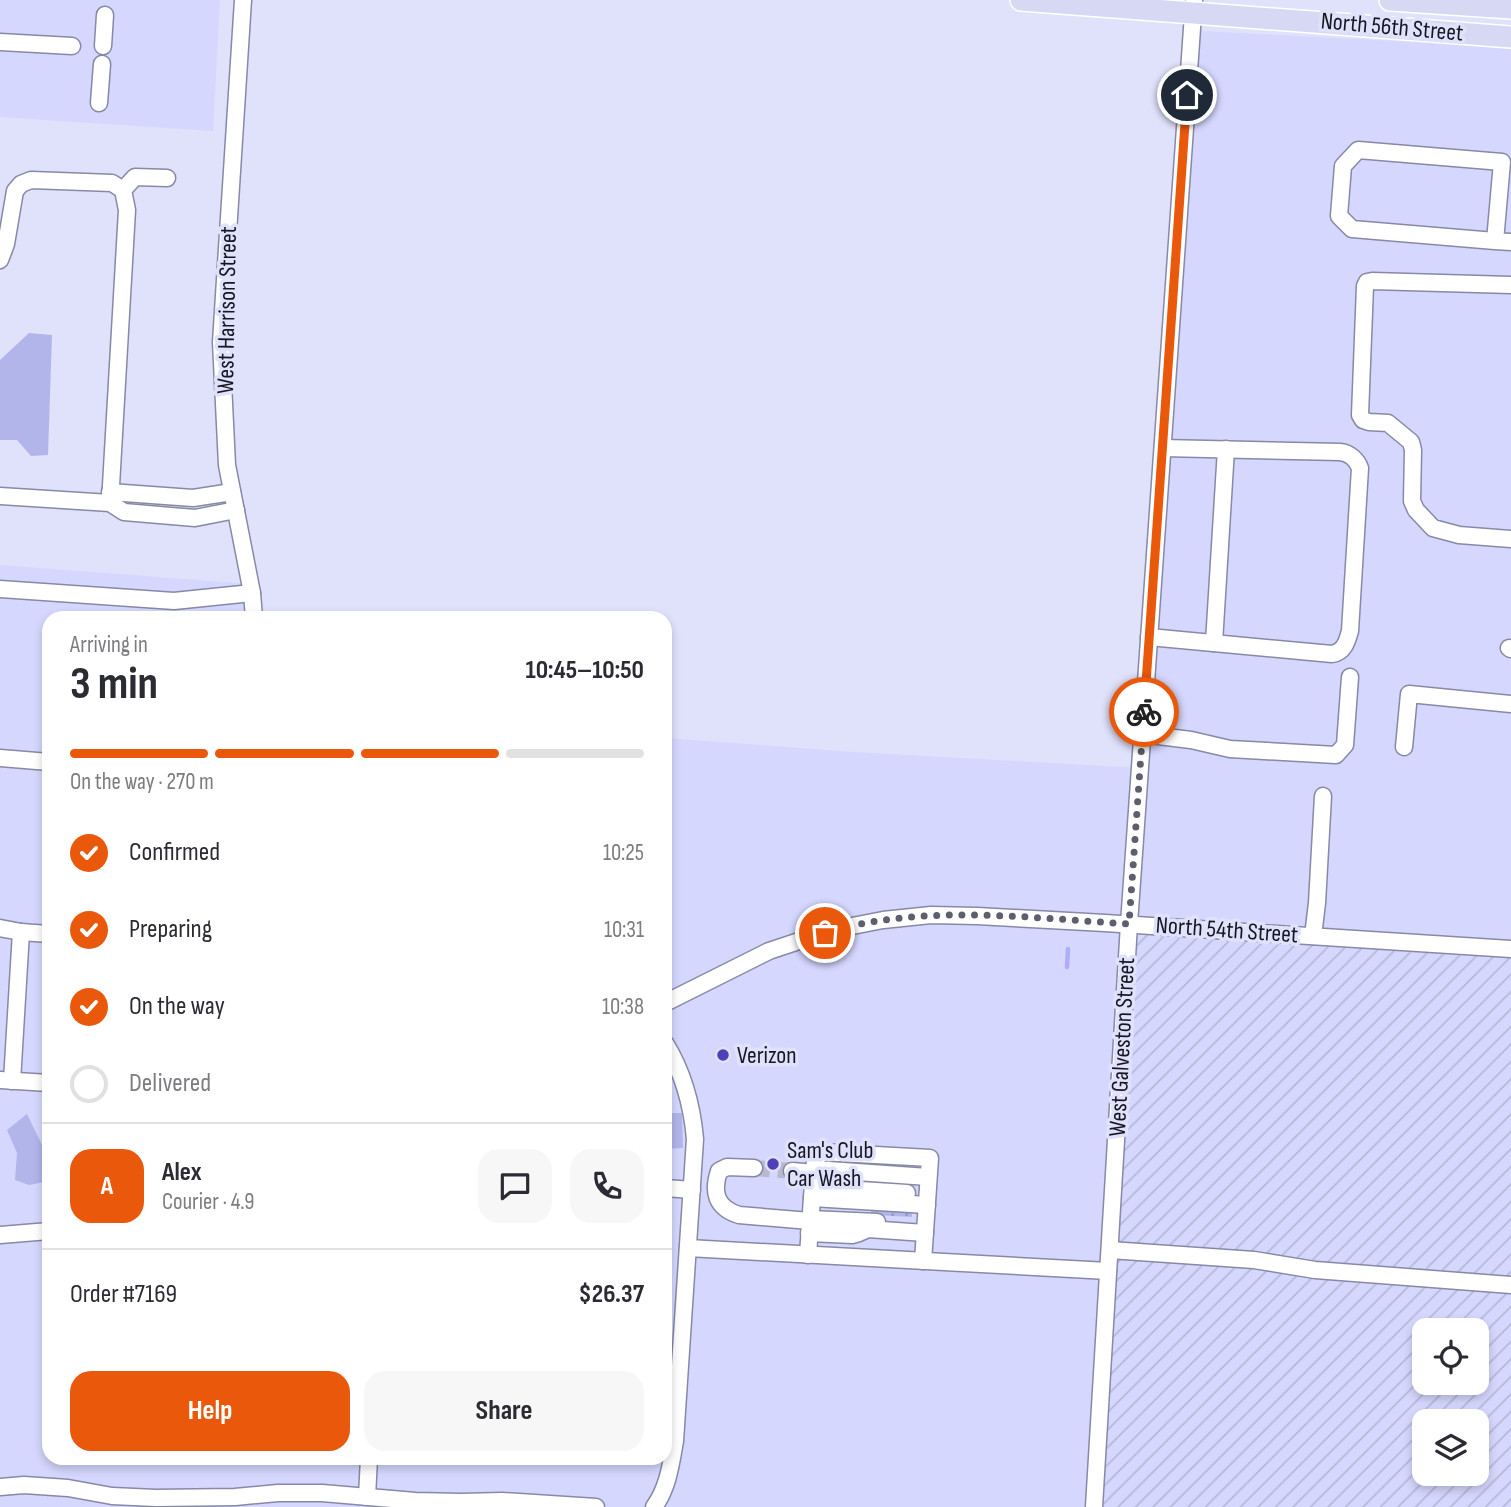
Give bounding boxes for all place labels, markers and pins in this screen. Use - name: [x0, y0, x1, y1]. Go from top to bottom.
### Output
- pin: [1157, 65, 1217, 125]
- pin: [795, 903, 855, 963]
- place label: Verizon: [737, 1041, 797, 1070]
- marker: Verizon: [715, 1047, 731, 1063]
- place label: Sam's Club Car Wash: [787, 1136, 873, 1193]
- marker: Sam's Club Car Wash: [765, 1156, 781, 1172]

